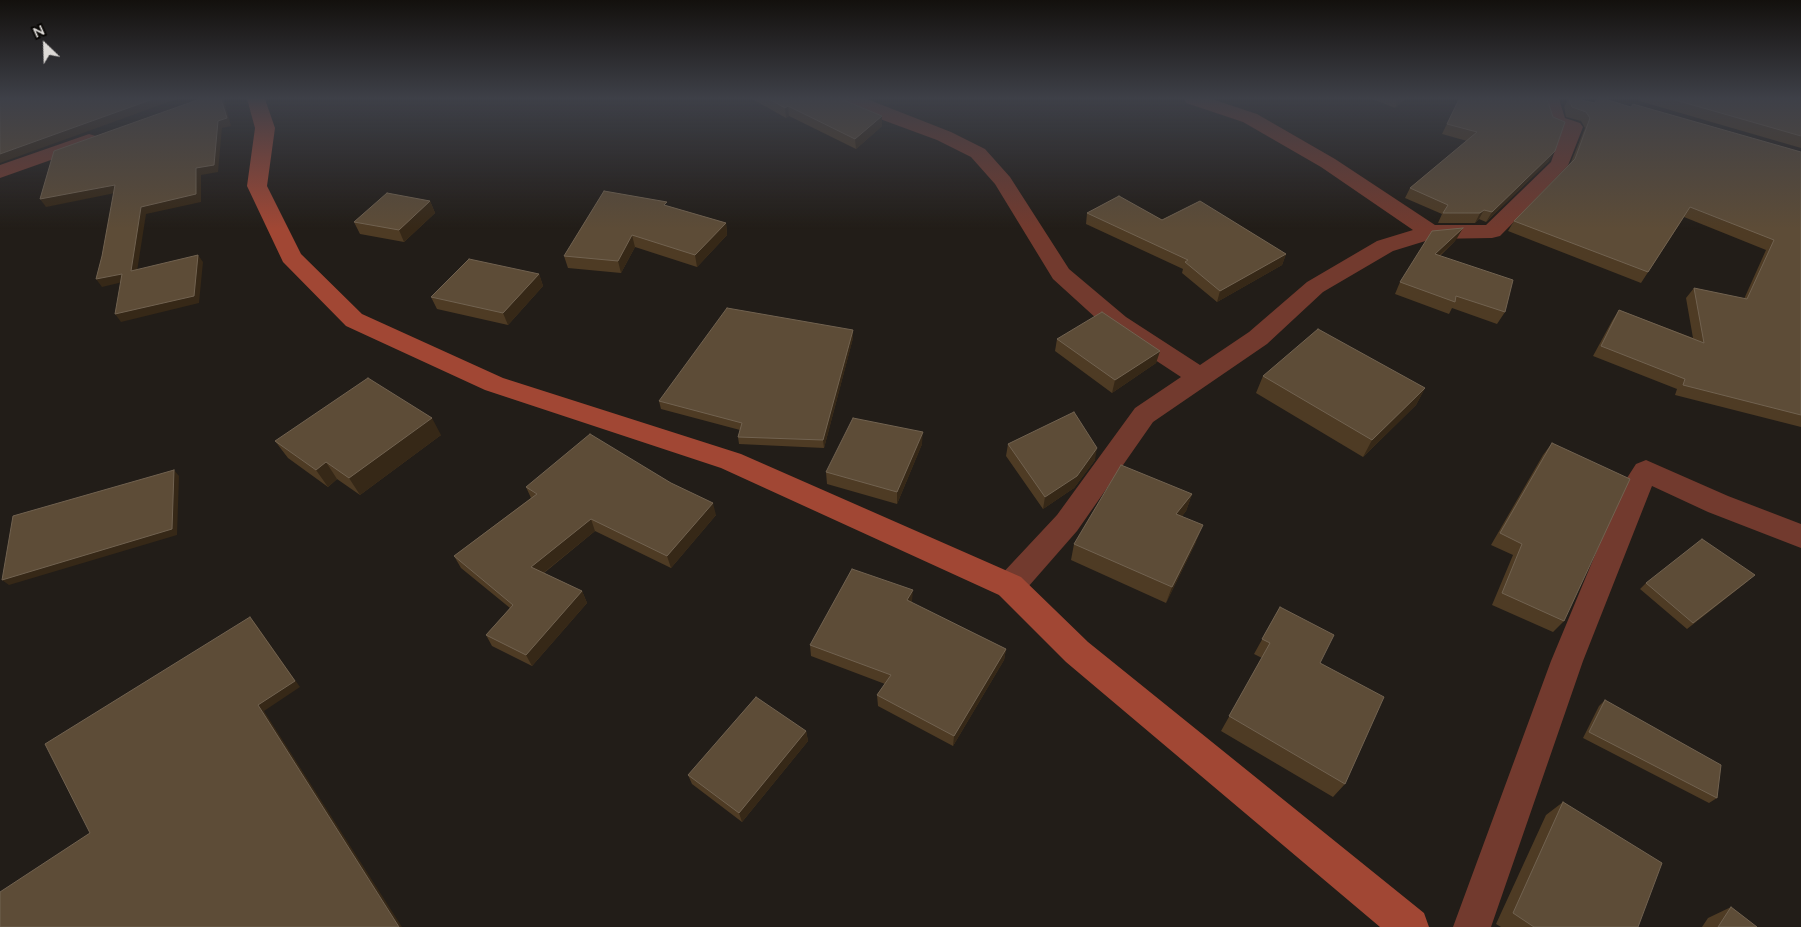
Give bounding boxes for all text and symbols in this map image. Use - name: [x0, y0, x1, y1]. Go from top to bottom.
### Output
- north arrow: [20, 20, 70, 70]
- text: N: [30, 21, 47, 41]

